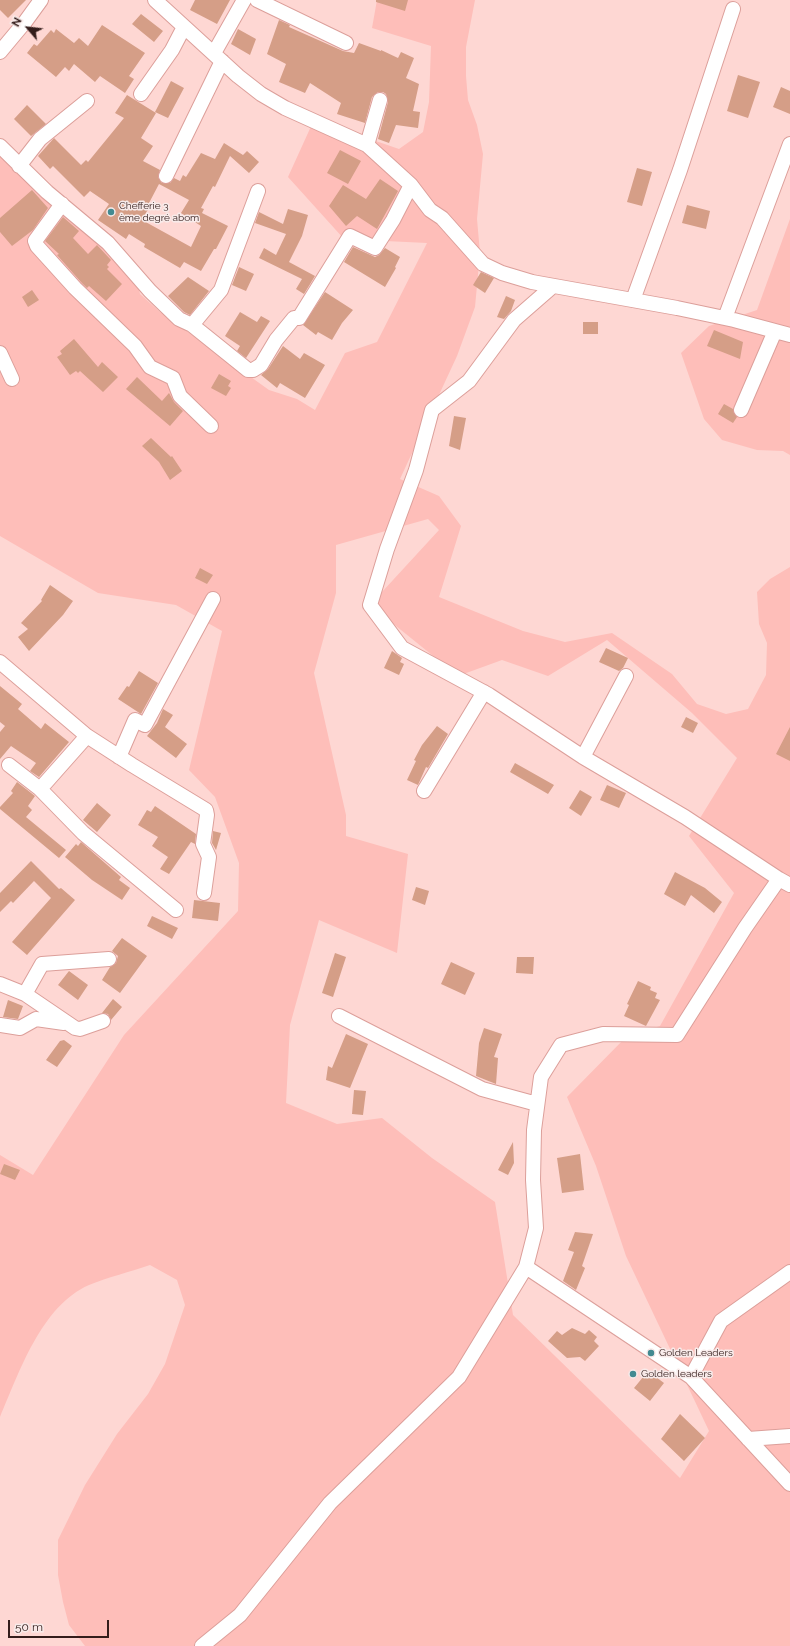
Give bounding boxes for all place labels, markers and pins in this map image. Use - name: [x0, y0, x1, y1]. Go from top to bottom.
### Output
- place label: Chefferie 3 ème degré abom: [119, 200, 199, 224]
- marker: Chefferie 3 ème degré abom: [106, 207, 116, 217]
- place label: Golden Leaders: [659, 1347, 733, 1359]
- marker: Golden Leaders: [646, 1348, 656, 1358]
- place label: Golden leaders: [641, 1368, 712, 1380]
- marker: Golden leaders: [628, 1369, 638, 1379]

